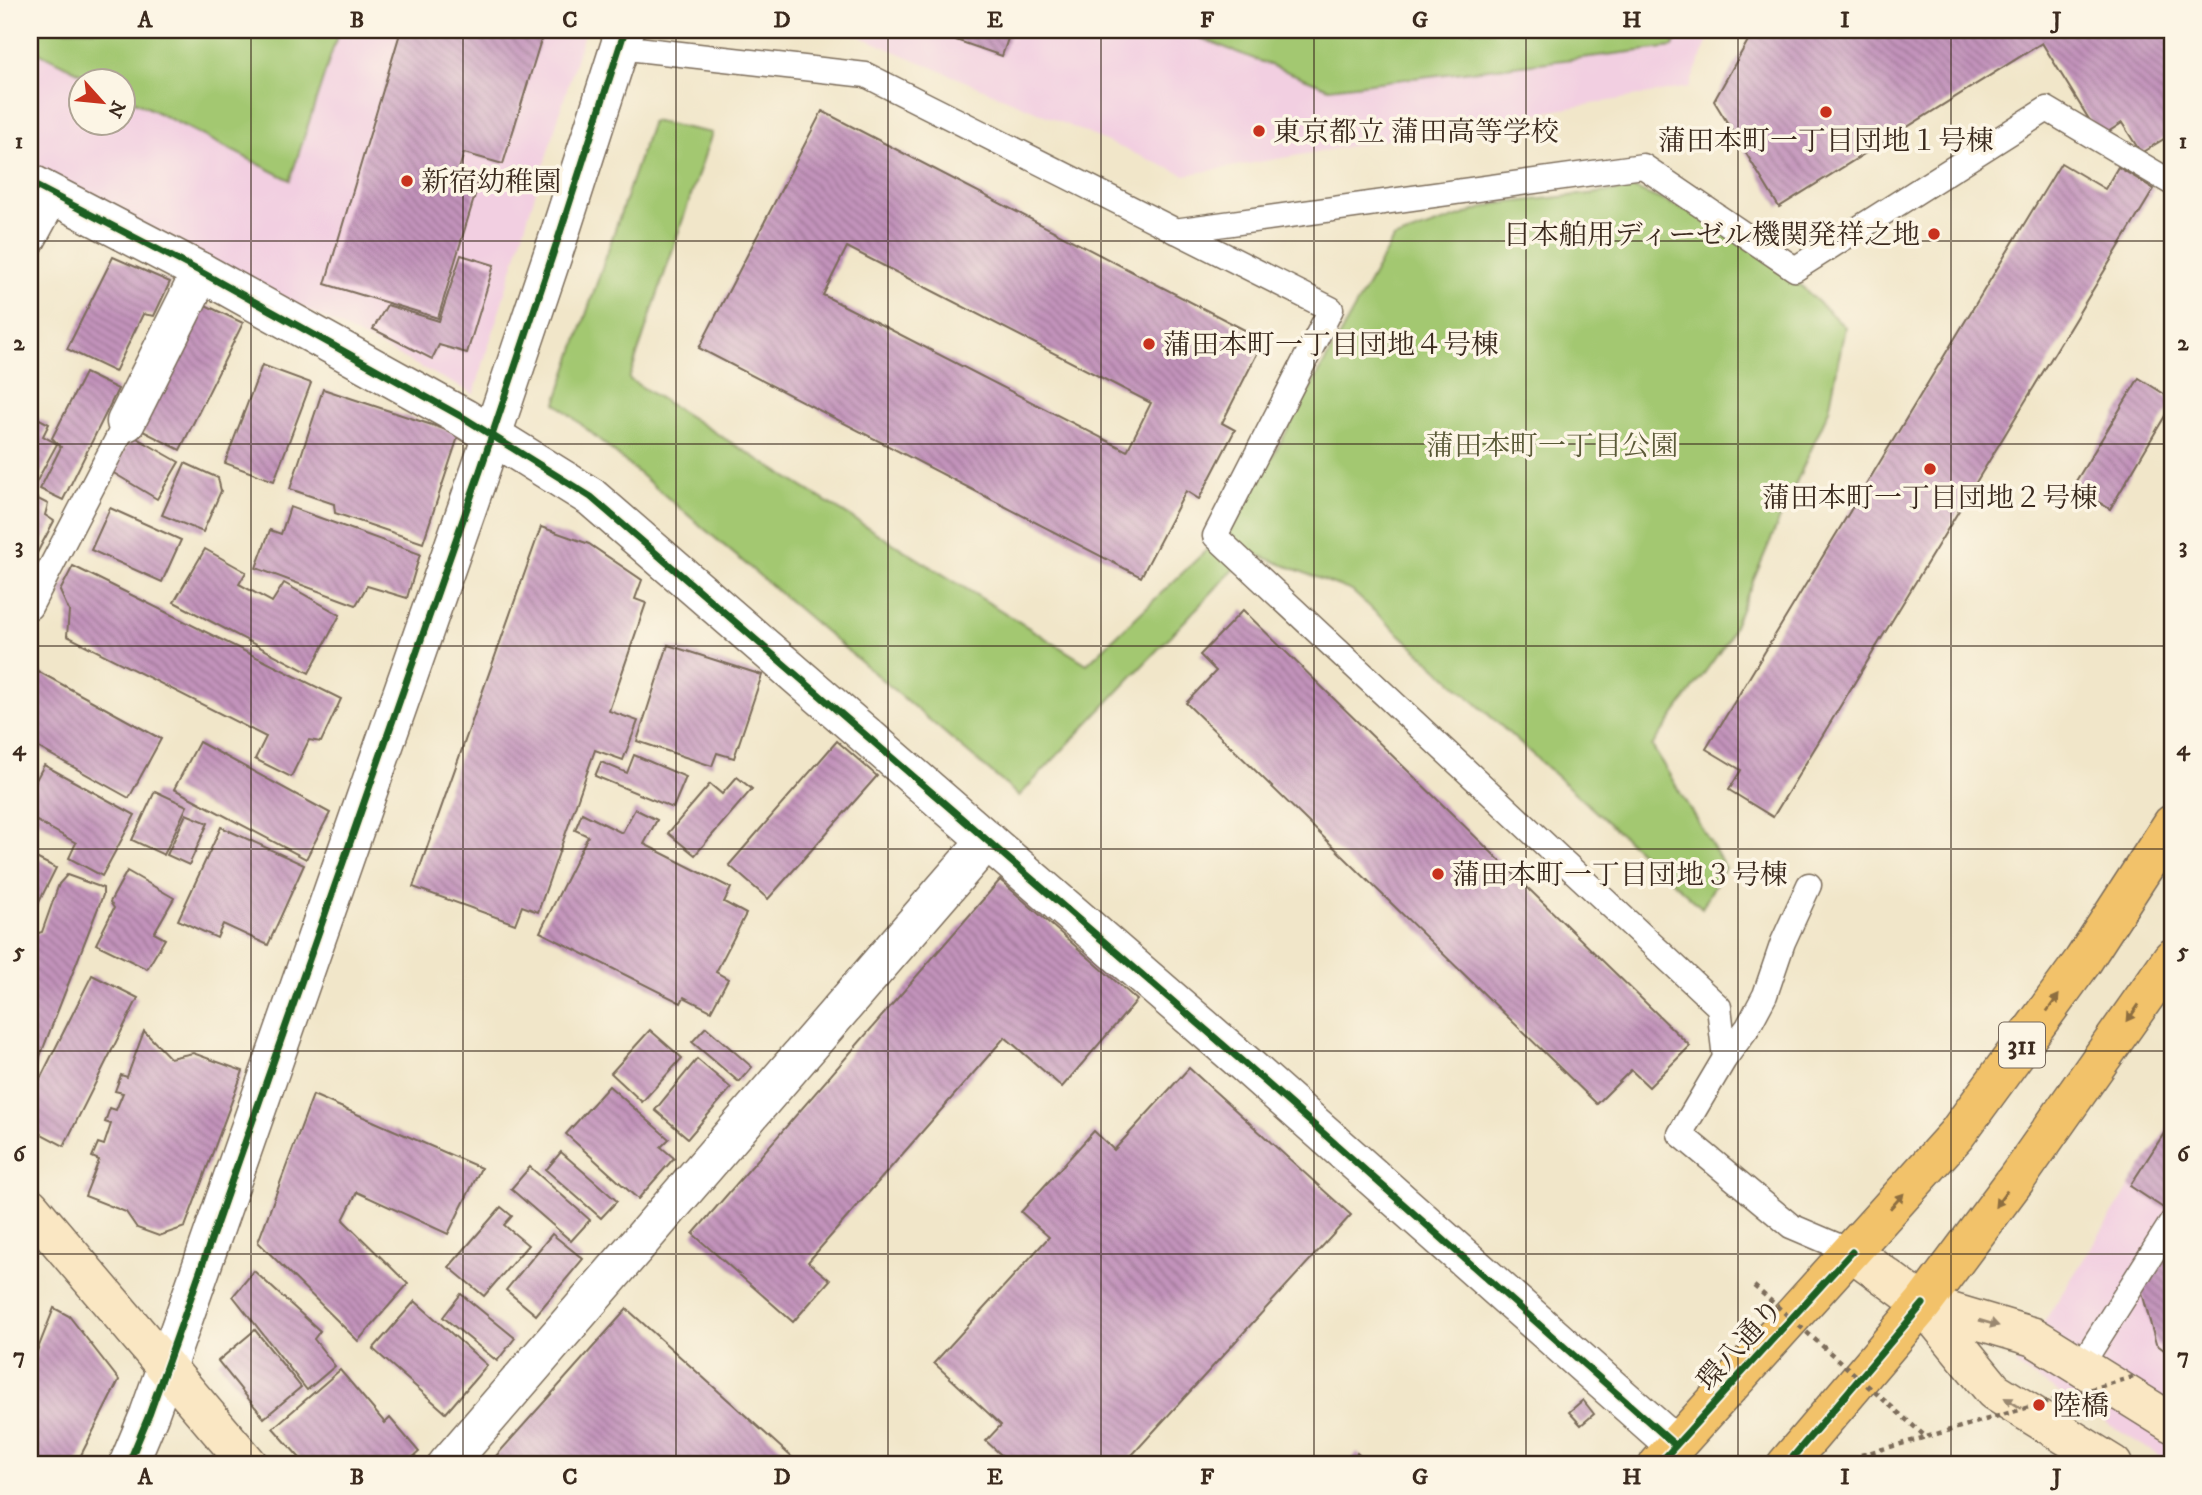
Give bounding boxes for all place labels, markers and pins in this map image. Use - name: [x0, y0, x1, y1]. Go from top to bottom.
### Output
- marker: 蒲田本町一丁目団地１号棟: [1818, 104, 1834, 120]
- place label: 東京都立 蒲田高等学校: [1273, 115, 1559, 150]
- marker: 東京都立 蒲田高等学校: [1251, 123, 1267, 139]
- place label: 蒲田本町一丁目団地１号棟: [1658, 124, 1994, 159]
- place label: 新宿幼稚園: [421, 165, 561, 200]
- marker: 新宿幼稚園: [399, 173, 415, 189]
- place label: 日本舶用ディーゼル機関発祥之地: [1503, 218, 1920, 253]
- marker: 日本舶用ディーゼル機関発祥之地: [1926, 226, 1942, 242]
- place label: 蒲田本町一丁目団地４号棟: [1163, 328, 1499, 363]
- marker: 蒲田本町一丁目団地４号棟: [1141, 336, 1157, 352]
- marker: 蒲田本町一丁目団地２号棟: [1922, 461, 1938, 477]
- place label: 蒲田本町一丁目団地２号棟: [1762, 481, 2098, 516]
- place label: 蒲田本町一丁目団地３号棟: [1452, 858, 1788, 893]
- marker: 蒲田本町一丁目団地３号棟: [1430, 866, 1446, 882]
- place label: 陸橋: [2053, 1389, 2109, 1424]
- marker: 陸橋: [2031, 1397, 2047, 1413]

